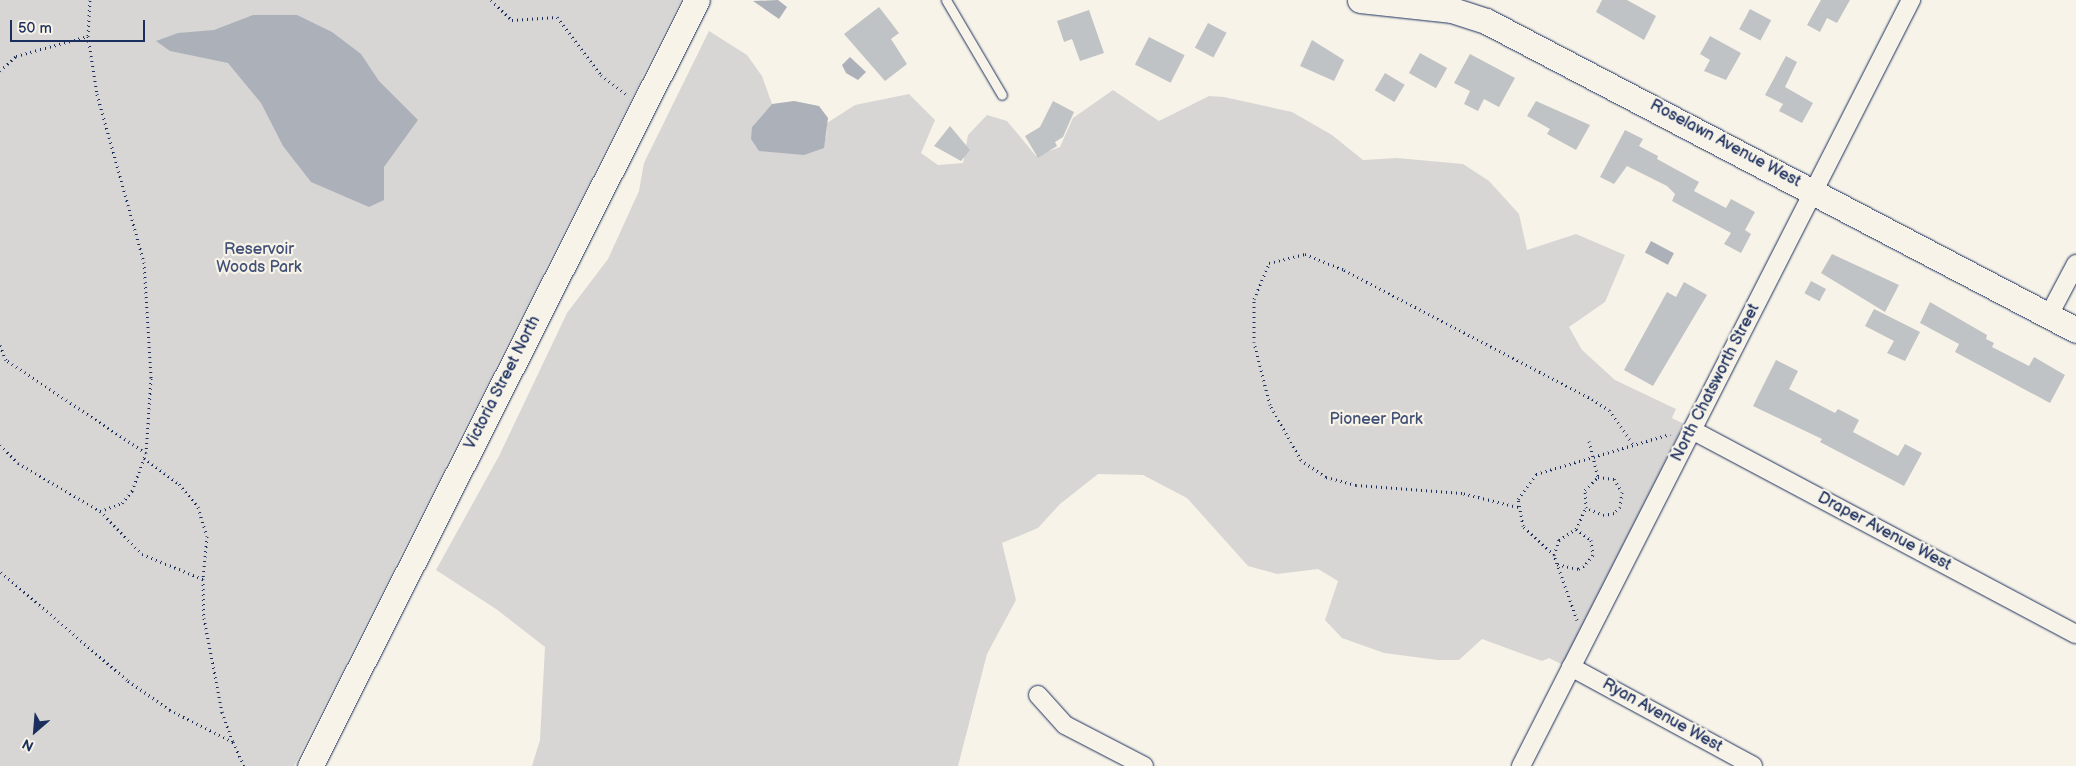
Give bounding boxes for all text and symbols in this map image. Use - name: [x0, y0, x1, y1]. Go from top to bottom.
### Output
- scale bar: [12, 10, 148, 42]
- text: 50 m: [18, 19, 52, 38]
- street label: Roselawn Avenue West: [1646, 96, 1804, 192]
- park label: Reservoir Woods Park: [216, 240, 302, 278]
- street label: North Chatsworth Street: [1668, 301, 1764, 465]
- street label: Victoria Street North: [461, 313, 545, 453]
- park label: Pioneer Park: [1329, 410, 1423, 430]
- street label: Draper Avenue West: [1814, 489, 1954, 575]
- street label: Ryan Avenue West: [1598, 675, 1726, 757]
- north arrow: [10, 706, 60, 756]
- text: N: [19, 735, 37, 755]

